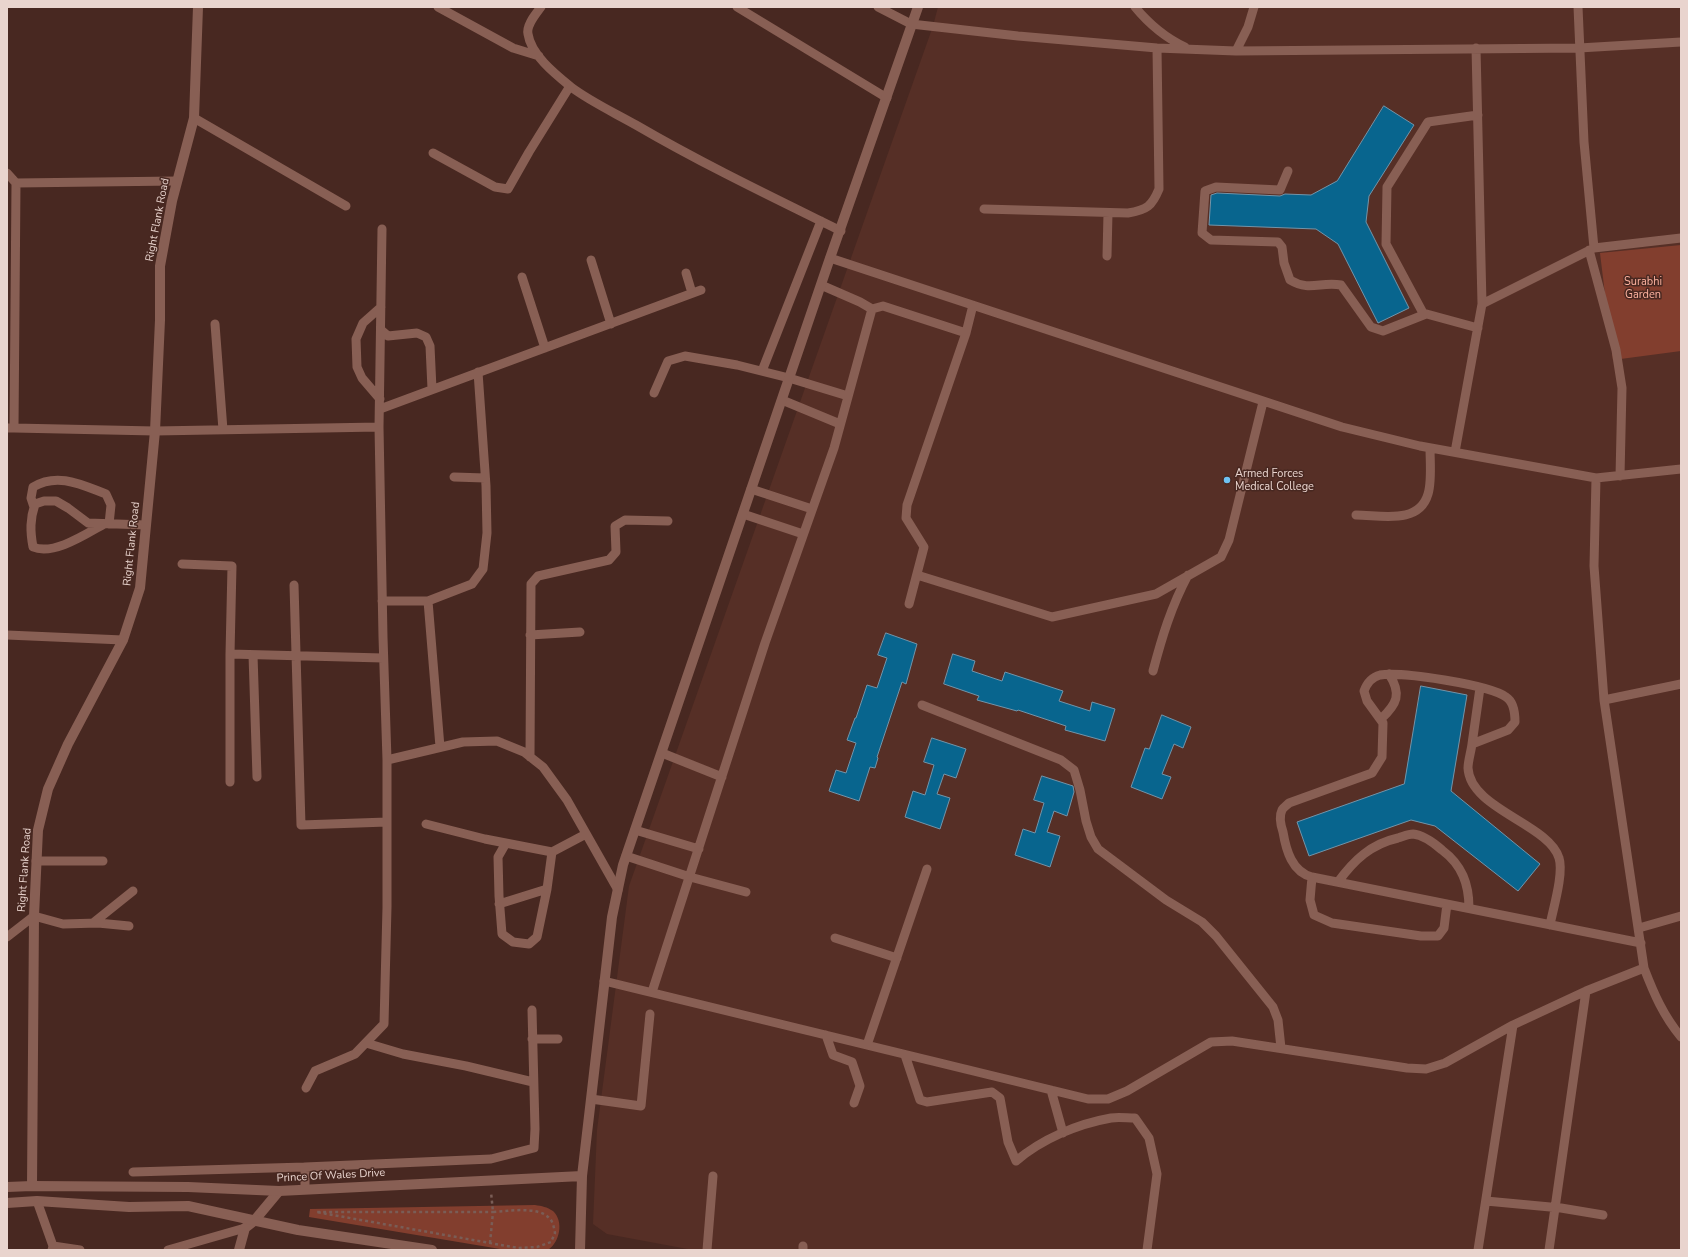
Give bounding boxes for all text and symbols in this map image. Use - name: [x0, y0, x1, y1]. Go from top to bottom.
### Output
- street label: Right Flank Road: [143, 177, 173, 263]
- park label: Surabhi Garden: [1624, 275, 1662, 301]
- place label: Armed Forces Medical College: [1235, 467, 1314, 493]
- marker: Armed Forces Medical College: [1222, 475, 1232, 485]
- street label: Right Flank Road: [121, 501, 143, 587]
- street label: Right Flank Road: [15, 827, 35, 913]
- street label: Prince Of Wales Drive: [276, 1167, 386, 1185]

